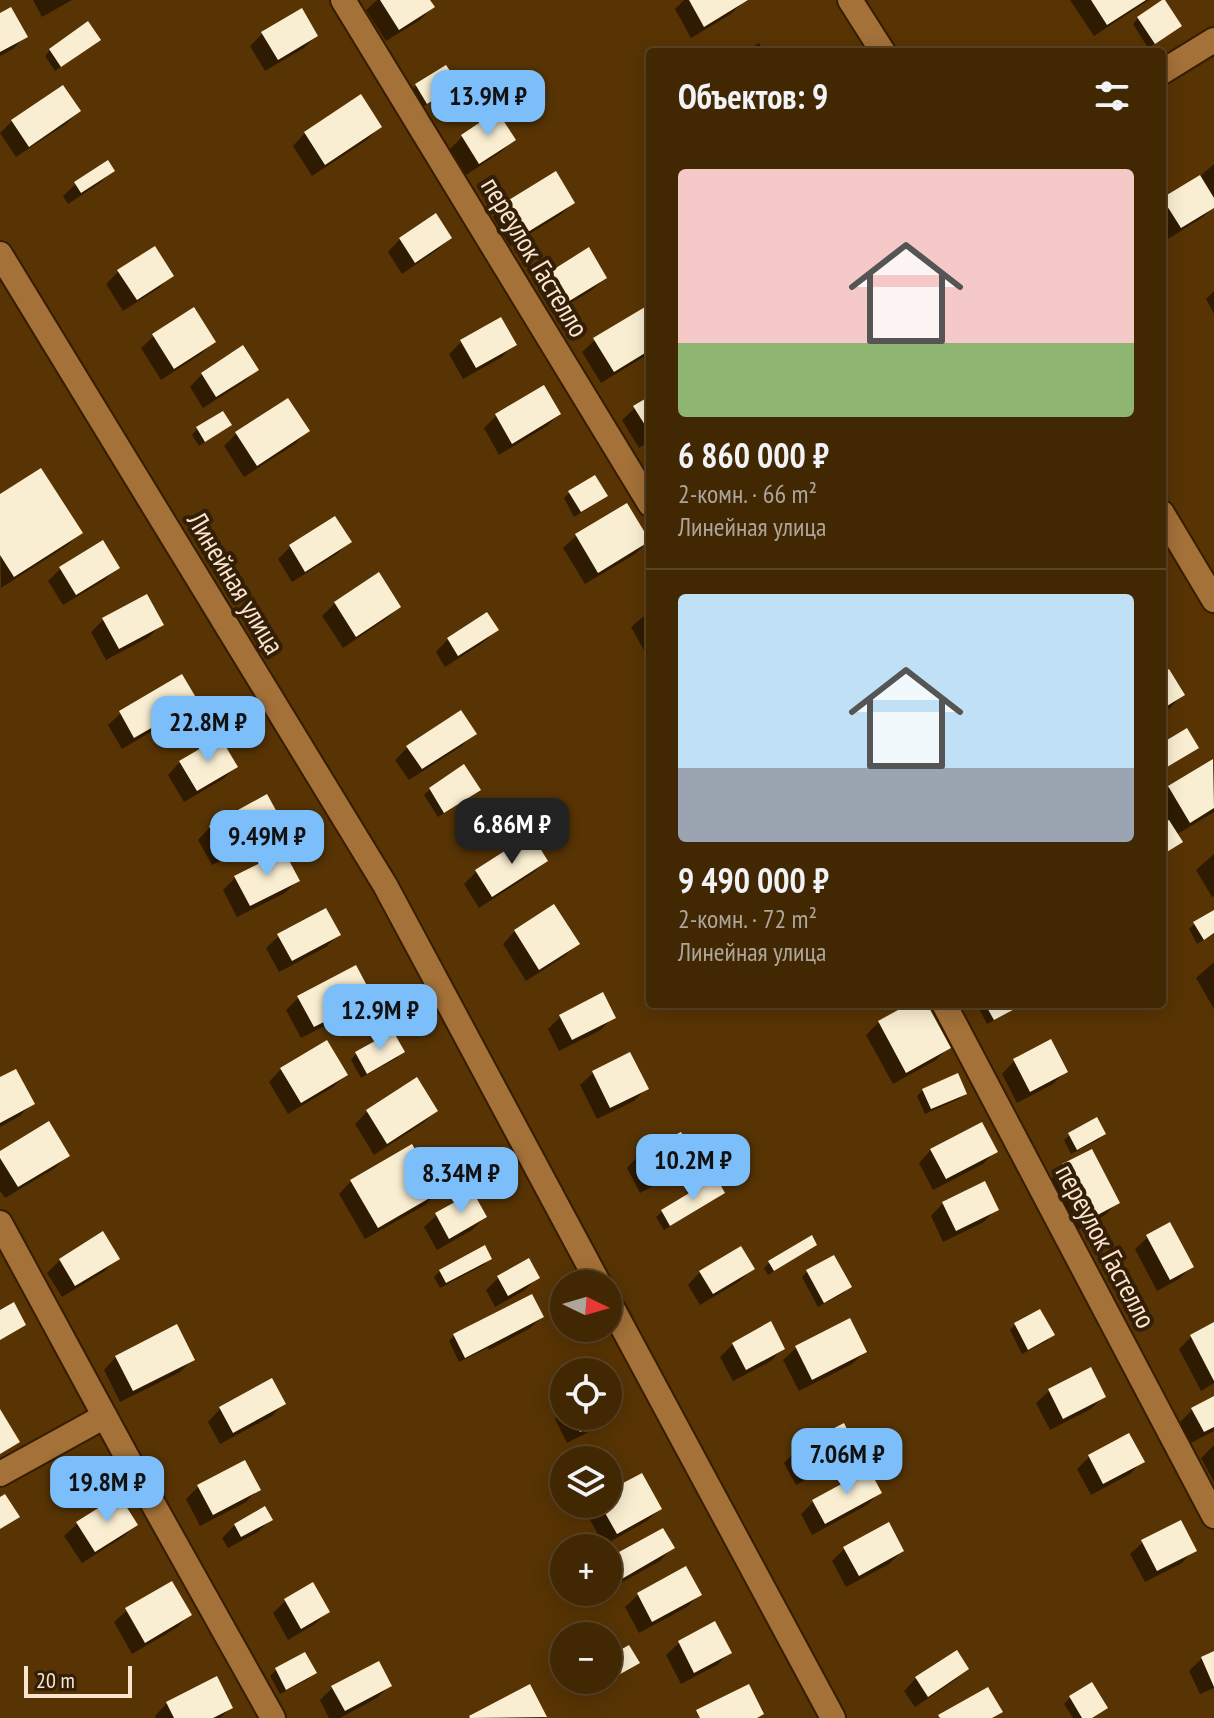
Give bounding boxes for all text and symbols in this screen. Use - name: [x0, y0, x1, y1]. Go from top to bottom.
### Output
- pin: 13.9M ₽: [414, 70, 562, 138]
- text: Объектов: 9: [678, 74, 828, 118]
- icon: filters: [1090, 74, 1134, 118]
- text: 13.9M ₽: [449, 79, 527, 112]
- street label: переулок Гастелло: [473, 170, 598, 344]
- icon: home: [834, 221, 978, 365]
- text: 6 860 000 ₽: [678, 433, 829, 477]
- text: 2-комн. · 66 m²: [678, 477, 817, 510]
- street label: Линейная улица: [179, 504, 293, 661]
- text: Линейная улица: [678, 510, 826, 543]
- icon: home: [834, 646, 978, 790]
- pin: 22.8M ₽: [134, 696, 282, 764]
- text: 22.8M ₽: [169, 705, 247, 738]
- pin: 6.86M ₽: [438, 798, 586, 866]
- text: 6.86M ₽: [473, 807, 551, 840]
- pin: 9.49M ₽: [193, 810, 341, 878]
- text: 9.49M ₽: [228, 819, 306, 852]
- text: 9 490 000 ₽: [678, 858, 829, 902]
- text: 2-комн. · 72 m²: [678, 902, 817, 935]
- text: Линейная улица: [678, 935, 826, 968]
- pin: 12.9M ₽: [306, 984, 454, 1052]
- text: 12.9M ₽: [341, 993, 419, 1026]
- pin: 10.2M ₽: [619, 1134, 767, 1202]
- text: 10.2M ₽: [654, 1143, 732, 1176]
- pin: 8.34M ₽: [387, 1147, 535, 1215]
- text: 8.34M ₽: [422, 1156, 500, 1189]
- street label: переулок Гастелло: [1048, 1157, 1165, 1334]
- north arrow: [550, 1270, 622, 1342]
- map controls: [550, 1270, 622, 1694]
- button: locate: [550, 1358, 622, 1430]
- pin: 7.06M ₽: [773, 1428, 921, 1496]
- text: 7.06M ₽: [809, 1437, 885, 1470]
- button: layers: [550, 1446, 622, 1518]
- pin: 19.8M ₽: [33, 1456, 181, 1524]
- text: 19.8M ₽: [68, 1465, 146, 1498]
- button: +: [550, 1534, 622, 1606]
- button: −: [550, 1622, 622, 1694]
- scale bar: [24, 1662, 132, 1698]
- text: 20 m: [36, 1666, 75, 1694]

